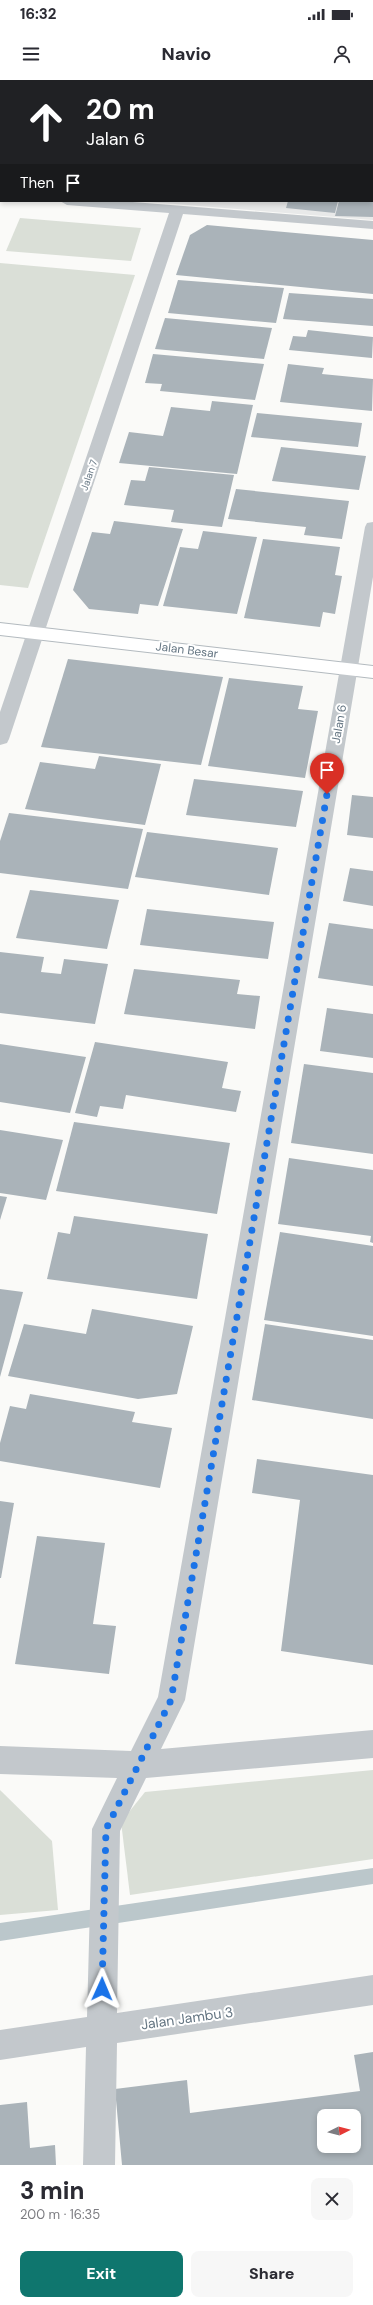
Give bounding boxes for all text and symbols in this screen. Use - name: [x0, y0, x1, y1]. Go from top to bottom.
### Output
- text: 16:32: [20, 4, 56, 24]
- text: Navio: [162, 42, 211, 66]
- icon: menu: [20, 43, 42, 65]
- icon: person: [331, 43, 353, 65]
- text: 20 m: [86, 91, 155, 128]
- icon: ahead: [20, 96, 72, 148]
- text: Jalan 6: [86, 127, 145, 151]
- icon: arrive: [62, 172, 84, 194]
- text: Then: [20, 173, 54, 193]
- street label: Jalan 7: [78, 458, 100, 492]
- street label: Jalan Besar: [155, 638, 220, 662]
- street label: Jalan 6: [328, 703, 350, 745]
- pin: [310, 753, 344, 794]
- icon: arrive: [316, 759, 338, 781]
- position arrow: [81, 1968, 123, 2010]
- street label: Jalan Jambu 3: [140, 2003, 234, 2033]
- north arrow: [317, 2109, 361, 2153]
- map controls: [317, 2109, 361, 2153]
- text: 3 min: [20, 2175, 84, 2206]
- button: close: [311, 2178, 353, 2220]
- text: 200 m · 16:35: [20, 2206, 100, 2223]
- button: Exit: [20, 2251, 183, 2297]
- button: Share: [191, 2251, 353, 2297]

